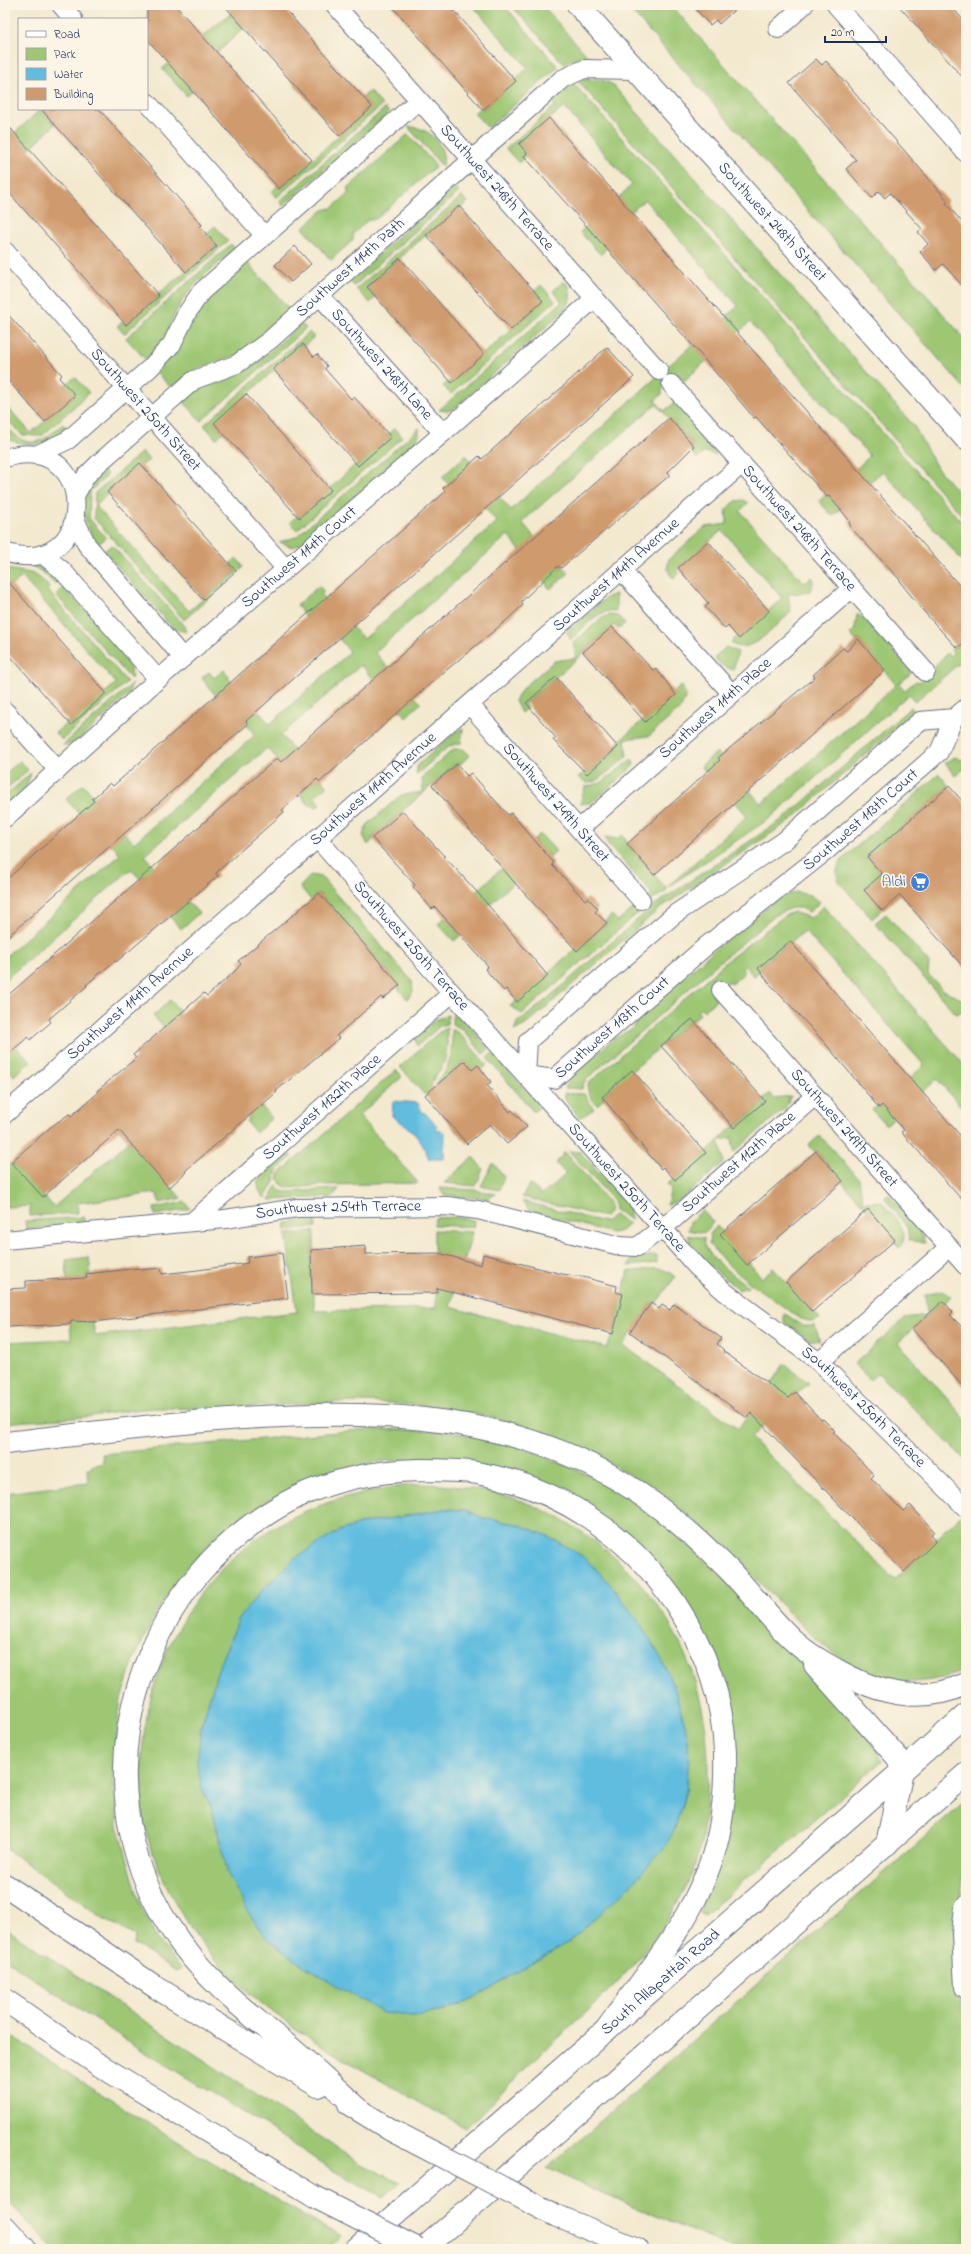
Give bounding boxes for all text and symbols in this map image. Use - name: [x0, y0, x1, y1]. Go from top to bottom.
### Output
- legend: [18, 18, 148, 110]
- scale bar: [825, 18, 886, 44]
- text: 20 m: [831, 24, 854, 42]
- text: Road: [54, 26, 80, 44]
- text: Park: [54, 46, 76, 64]
- text: Water: [54, 66, 83, 84]
- text: Building: [53, 86, 93, 105]
- street label: Southwest 248th Terrace: [434, 119, 560, 257]
- street label: Southwest 248th Street: [712, 157, 833, 288]
- street label: Southwest 114th Path: [291, 212, 411, 323]
- street label: Southwest 248th Lane: [325, 303, 439, 426]
- street label: Southwest 250th Street: [84, 343, 207, 477]
- street label: Southwest 248th Terrace: [736, 460, 862, 598]
- street label: Southwest 114th Court: [236, 500, 363, 614]
- street label: Southwest 114th Avernue: [547, 512, 686, 638]
- street label: Southwest 114th Place: [654, 651, 778, 765]
- street label: Southwest 114th Avernue: [304, 726, 443, 852]
- street label: Southwest 249th Street: [496, 737, 615, 869]
- street label: Southwest 113th Court: [798, 763, 925, 877]
- place label: Aldi: [882, 870, 906, 894]
- supermarket icon: Aldi: [909, 871, 931, 893]
- street label: Southwest 250th Terrace: [347, 875, 475, 1017]
- street label: Southwest 114th Avernue: [61, 940, 200, 1066]
- street label: Southwest 113th Court: [550, 970, 676, 1085]
- street label: Southwest 1132th Place: [257, 1048, 388, 1166]
- street label: Southwest 249th Street: [784, 1063, 904, 1194]
- street label: Southwest 112th Place: [676, 1105, 802, 1219]
- street label: Southwest 250th Terrace: [562, 1118, 691, 1258]
- street label: Southwest 254th Terrace: [254, 1194, 422, 1226]
- street label: Southwest 250th Terrace: [796, 1340, 932, 1474]
- street label: South Allapattah Road: [596, 1923, 726, 2041]

